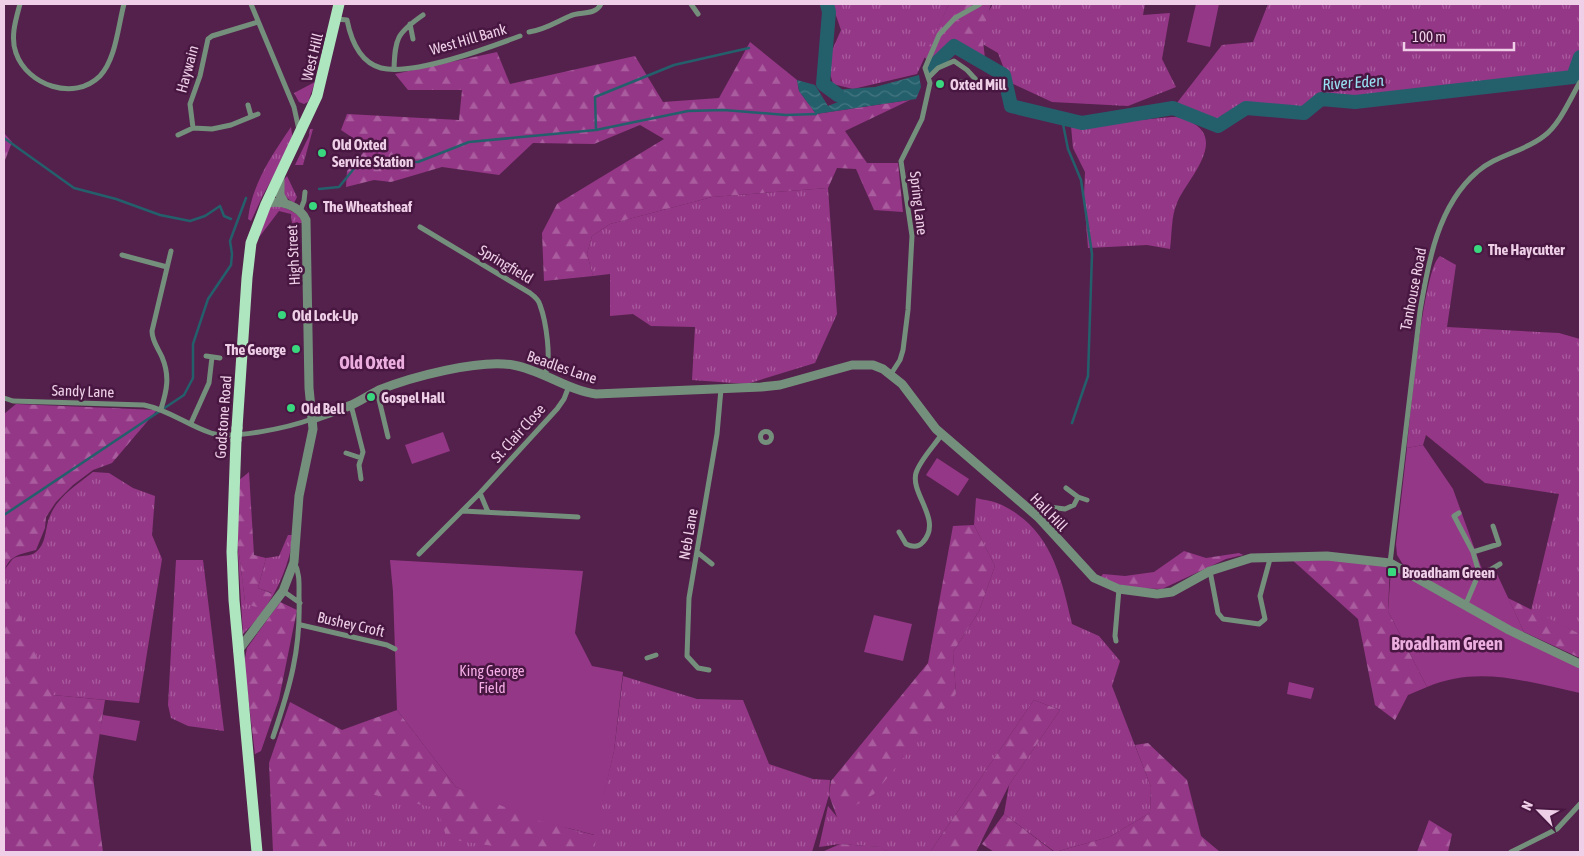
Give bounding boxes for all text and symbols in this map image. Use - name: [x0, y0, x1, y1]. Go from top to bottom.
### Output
- street label: West Hill Bank: [428, 20, 509, 58]
- scale bar: [1404, 20, 1514, 52]
- text: 100 m: [1412, 28, 1446, 45]
- street label: West Hill: [298, 31, 326, 83]
- street label: Haywain: [173, 43, 201, 95]
- water label: River Eden: [1322, 71, 1385, 93]
- place label: Oxted Mill: [950, 76, 1007, 93]
- marker: Oxted Mill: [934, 78, 946, 90]
- place label: Old Oxted Service Station: [332, 136, 413, 170]
- marker: Old Oxted Service Station: [316, 147, 328, 159]
- street label: Spring Lane: [907, 170, 931, 236]
- place label: The Wheatsheaf: [323, 198, 413, 215]
- marker: The Wheatsheaf: [307, 200, 319, 212]
- street label: High Street: [283, 224, 303, 286]
- street label: Springfield: [476, 241, 536, 287]
- place label: The Haycutter: [1488, 241, 1565, 258]
- marker: The Haycutter: [1472, 243, 1484, 255]
- street label: Tanhouse Road: [1397, 246, 1429, 332]
- place label: Old Lock-Up: [292, 307, 358, 324]
- marker: Old Lock-Up: [276, 309, 288, 321]
- place label: The George: [225, 341, 286, 358]
- marker: The George: [290, 343, 302, 355]
- street label: Beadles Lane: [525, 347, 599, 387]
- district label: Old Oxted: [339, 352, 405, 373]
- street label: Godstone Road: [212, 375, 234, 459]
- street label: Sandy Lane: [51, 381, 115, 401]
- place label: Gospel Hall: [381, 389, 446, 406]
- marker: Gospel Hall: [365, 391, 377, 403]
- place label: Old Bell: [301, 400, 346, 417]
- street label: St. Clair Close: [487, 400, 549, 466]
- marker: Old Bell: [285, 402, 297, 414]
- street label: Hall Hill: [1027, 490, 1071, 534]
- street label: Neb Lane: [675, 507, 701, 561]
- place label: Broadham Green: [1402, 564, 1495, 581]
- marker: Broadham Green: [1386, 566, 1398, 578]
- street label: Bushey Croft: [316, 608, 386, 640]
- district label: Broadham Green: [1391, 633, 1503, 654]
- park label: King George Field: [459, 662, 525, 696]
- north arrow: [1514, 786, 1564, 836]
- text: N: [1518, 799, 1536, 813]

